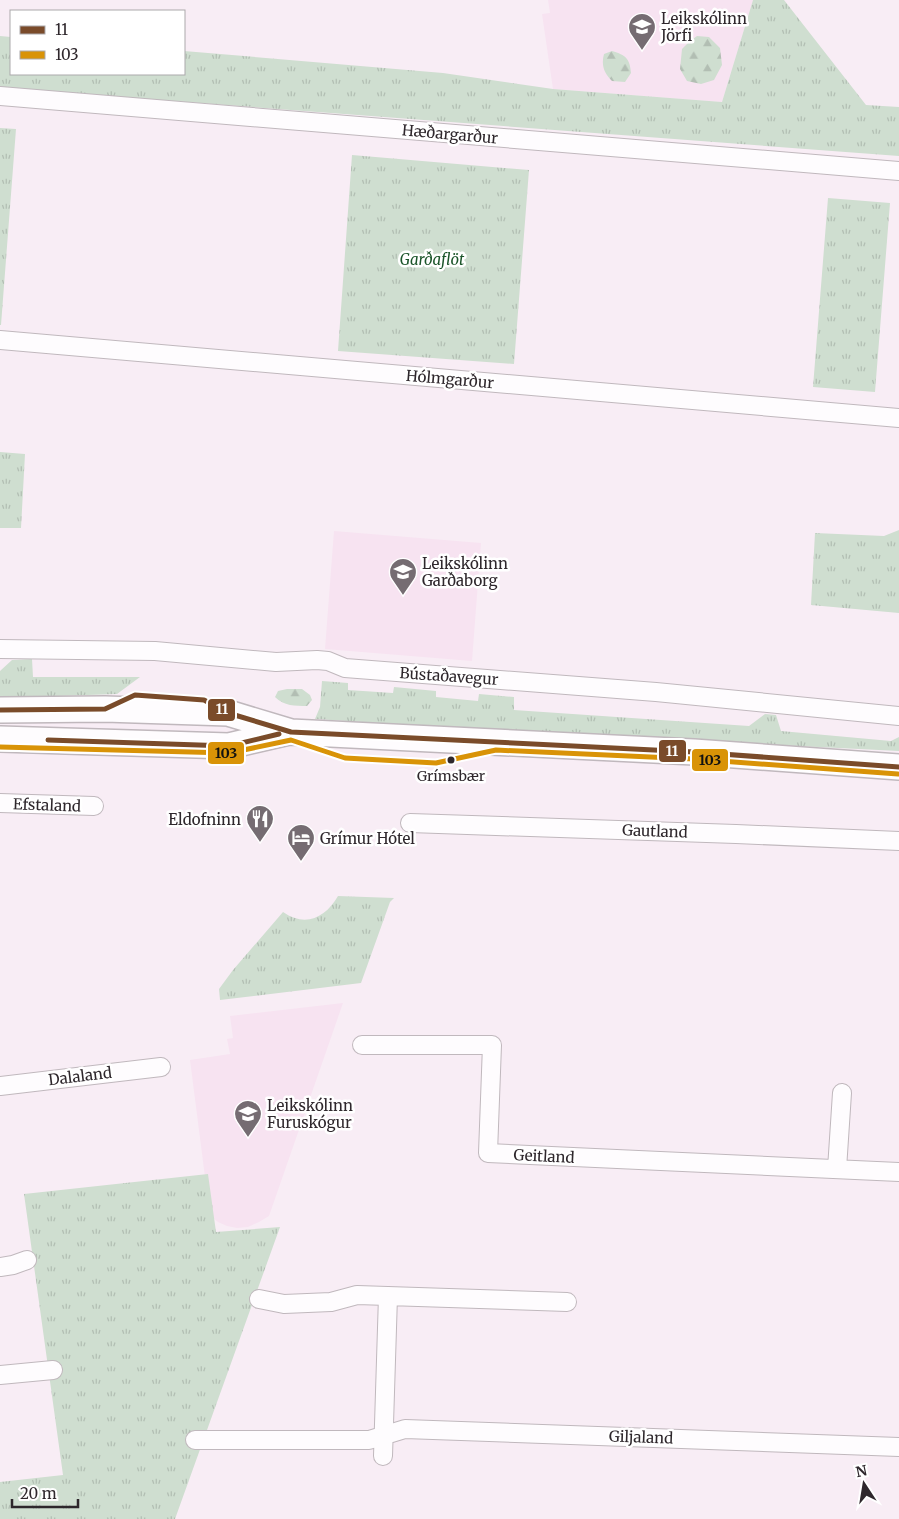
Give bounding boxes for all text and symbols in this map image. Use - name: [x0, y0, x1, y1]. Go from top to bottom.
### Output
- place label: Leikskólinn Jörfi: [660, 9, 747, 45]
- legend: [10, 10, 185, 75]
- school or university icon: Leikskólinn Jörfi: [627, 12, 657, 51]
- text: 11: [55, 20, 68, 39]
- text: 103: [55, 45, 79, 64]
- street label: Hæðargarður: [401, 120, 499, 148]
- park label: Garðaflöt: [400, 250, 465, 269]
- street label: Hólmgarður: [405, 366, 495, 392]
- place label: Leikskólinn Garðaborg: [422, 554, 508, 590]
- school or university icon: Leikskólinn Garðaborg: [388, 557, 418, 596]
- street label: Bústaðavegur: [399, 663, 499, 689]
- line badge: 11: [207, 698, 236, 722]
- text: 11: [216, 700, 229, 718]
- line badge: 11: [658, 739, 687, 763]
- line badge: 103: [207, 741, 245, 765]
- text: 11: [666, 742, 679, 760]
- text: 103: [215, 744, 237, 762]
- line badge: 103: [691, 748, 729, 772]
- text: 103: [699, 751, 721, 769]
- marker: Grímsbær: [446, 755, 456, 765]
- place label: Grímsbær: [417, 767, 485, 785]
- street label: Efstaland: [13, 794, 81, 816]
- restaurant icon: Eldofninn: [245, 804, 275, 843]
- place label: Eldofninn: [168, 810, 241, 829]
- street label: Gautland: [622, 820, 688, 842]
- hotel icon: Grímur Hótel: [286, 823, 316, 862]
- place label: Grímur Hótel: [320, 829, 415, 848]
- street label: Dalaland: [47, 1063, 113, 1089]
- place label: Leikskólinn Furuskógur: [267, 1096, 353, 1132]
- school or university icon: Leikskólinn Furuskógur: [233, 1099, 263, 1138]
- street label: Geitland: [513, 1145, 575, 1167]
- street label: Giljaland: [609, 1426, 673, 1448]
- north arrow: [839, 1459, 889, 1509]
- text: N: [854, 1461, 869, 1481]
- scale bar: [12, 1476, 79, 1508]
- text: 20 m: [20, 1484, 57, 1503]

